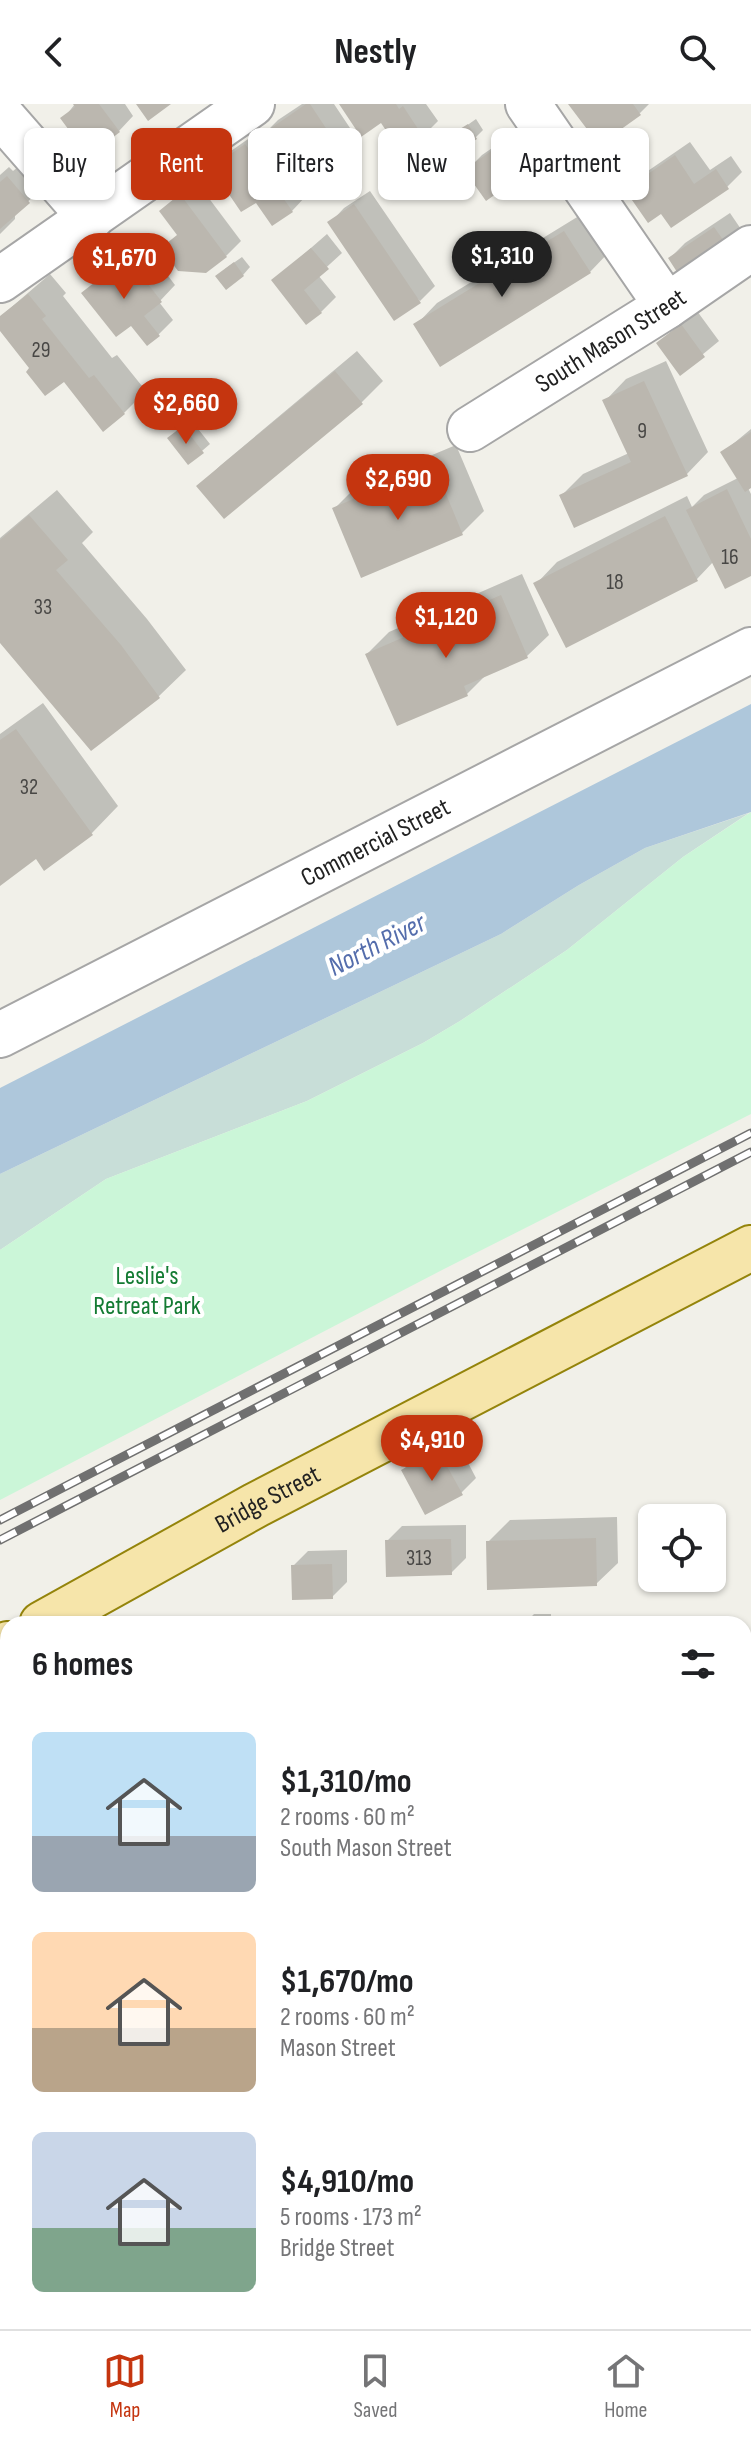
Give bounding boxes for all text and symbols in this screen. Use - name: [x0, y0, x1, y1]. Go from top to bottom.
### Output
- icon: back: [32, 30, 76, 74]
- icon: search: [675, 30, 719, 74]
- text: Nestly: [334, 31, 417, 74]
- chip: Buy: [24, 128, 115, 200]
- chip: Rent: [131, 128, 232, 200]
- chip: Filters: [248, 128, 362, 200]
- chip: New: [378, 128, 475, 200]
- chip: Apartment: [491, 128, 649, 200]
- pin: $1,310: [437, 231, 567, 299]
- pin: $1,670: [59, 233, 189, 301]
- text: $1,310: [470, 241, 534, 272]
- text: $1,670: [91, 243, 157, 274]
- street label: South Mason Street: [530, 282, 692, 400]
- house number: 29: [32, 337, 50, 364]
- pin: $2,660: [121, 378, 251, 446]
- text: $2,660: [152, 388, 220, 419]
- house number: 9: [637, 418, 647, 445]
- pin: $2,690: [333, 454, 463, 522]
- text: $2,690: [364, 464, 432, 495]
- house number: 16: [721, 544, 739, 571]
- house number: 18: [606, 569, 624, 596]
- pin: $1,120: [381, 592, 511, 660]
- house number: 33: [34, 594, 52, 621]
- text: $1,120: [414, 602, 478, 633]
- house number: 32: [20, 774, 38, 801]
- street label: Commercial Street: [296, 791, 455, 894]
- water label: North River: [323, 906, 432, 984]
- park label: Leslie's Retreat Park: [93, 1261, 201, 1322]
- pin: $4,910: [367, 1415, 497, 1483]
- text: $4,910: [399, 1425, 465, 1456]
- street label: Bridge Street: [210, 1459, 326, 1540]
- map controls: [638, 1504, 726, 1592]
- button: locate: [638, 1504, 726, 1592]
- house number: 313: [406, 1545, 432, 1572]
- icon: filters: [676, 1642, 720, 1686]
- text: 6 homes: [32, 1644, 133, 1685]
- text: $1,310/mo: [280, 1761, 412, 1802]
- icon: home: [96, 1764, 192, 1860]
- text: 2 rooms · 60 m²: [280, 1802, 415, 1833]
- text: South Mason Street: [280, 1833, 452, 1864]
- text: $1,670/mo: [280, 1961, 414, 2002]
- icon: home: [96, 1964, 192, 2060]
- text: 2 rooms · 60 m²: [280, 2002, 415, 2033]
- text: Mason Street: [280, 2033, 396, 2064]
- text: $4,910/mo: [280, 2161, 414, 2202]
- icon: home: [96, 2164, 192, 2260]
- text: 5 rooms · 173 m²: [280, 2202, 422, 2233]
- text: Bridge Street: [280, 2233, 394, 2264]
- tab: Map: [103, 2349, 147, 2424]
- tab: Saved: [353, 2349, 398, 2424]
- tab: Home: [604, 2349, 648, 2424]

